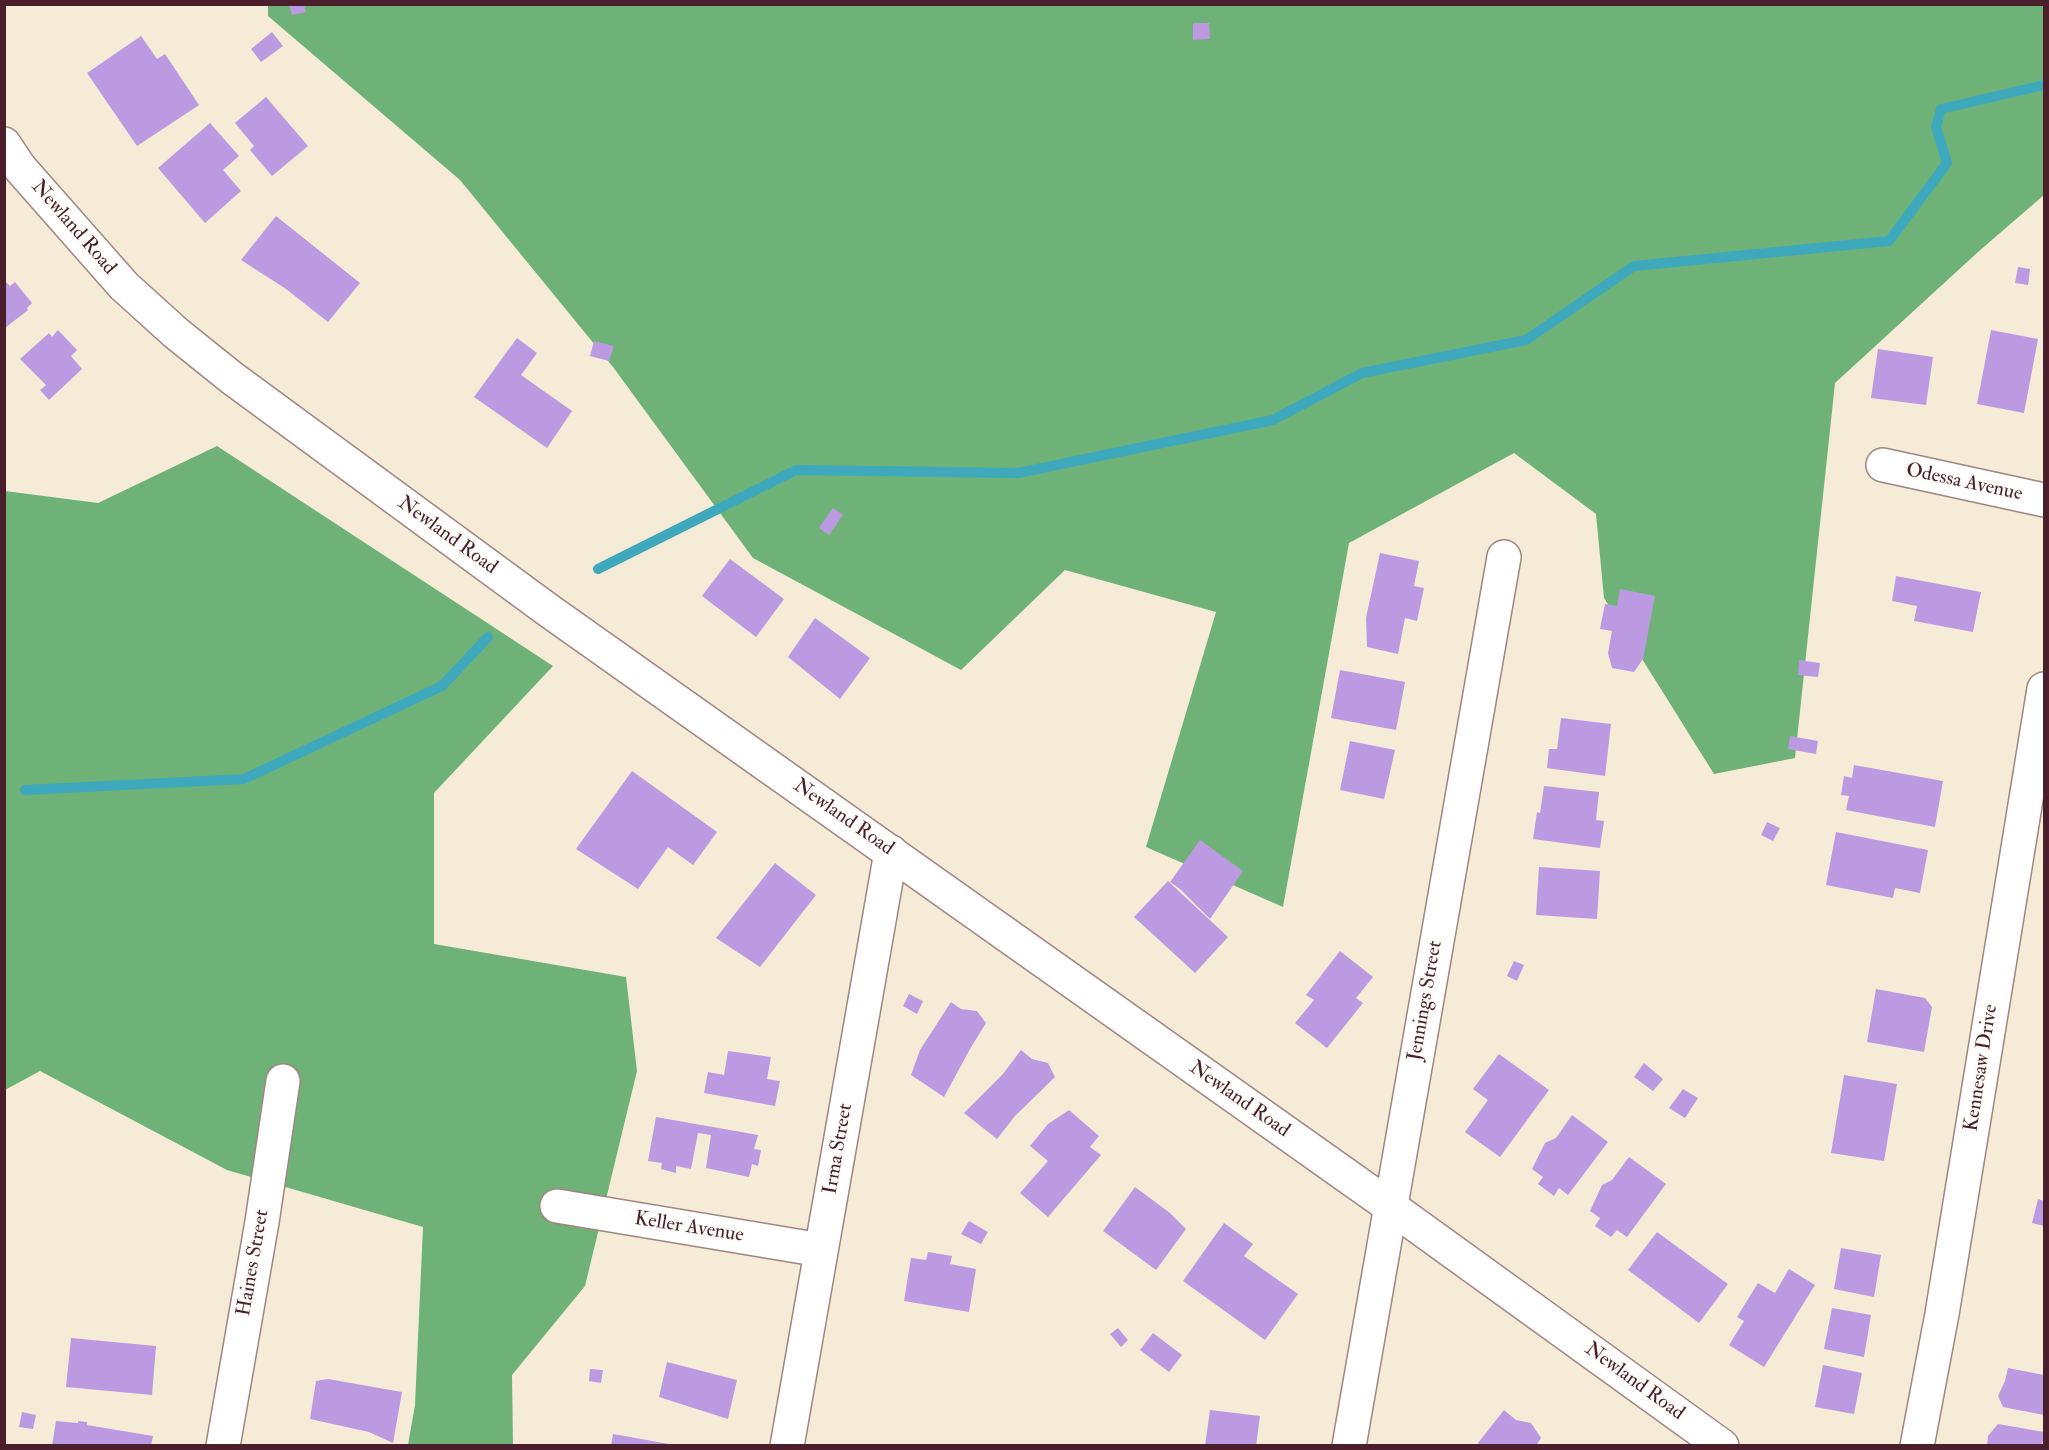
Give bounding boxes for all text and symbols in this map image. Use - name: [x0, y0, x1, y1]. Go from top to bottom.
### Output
- street label: Newland Road: [25, 176, 121, 280]
- street label: Odessa Avenue: [1904, 459, 2024, 507]
- street label: Newland Road: [392, 492, 502, 580]
- street label: Newland Road: [788, 774, 898, 862]
- street label: Jennings Street: [1404, 939, 1448, 1063]
- street label: Kennesaw Drive: [1960, 1003, 2004, 1133]
- street label: Newland Road: [1184, 1056, 1294, 1144]
- street label: Irma Street: [819, 1102, 859, 1196]
- street label: Haines Street: [233, 1208, 275, 1318]
- street label: Keller Avenue: [633, 1208, 745, 1248]
- street label: Newland Road: [1579, 1338, 1689, 1426]

